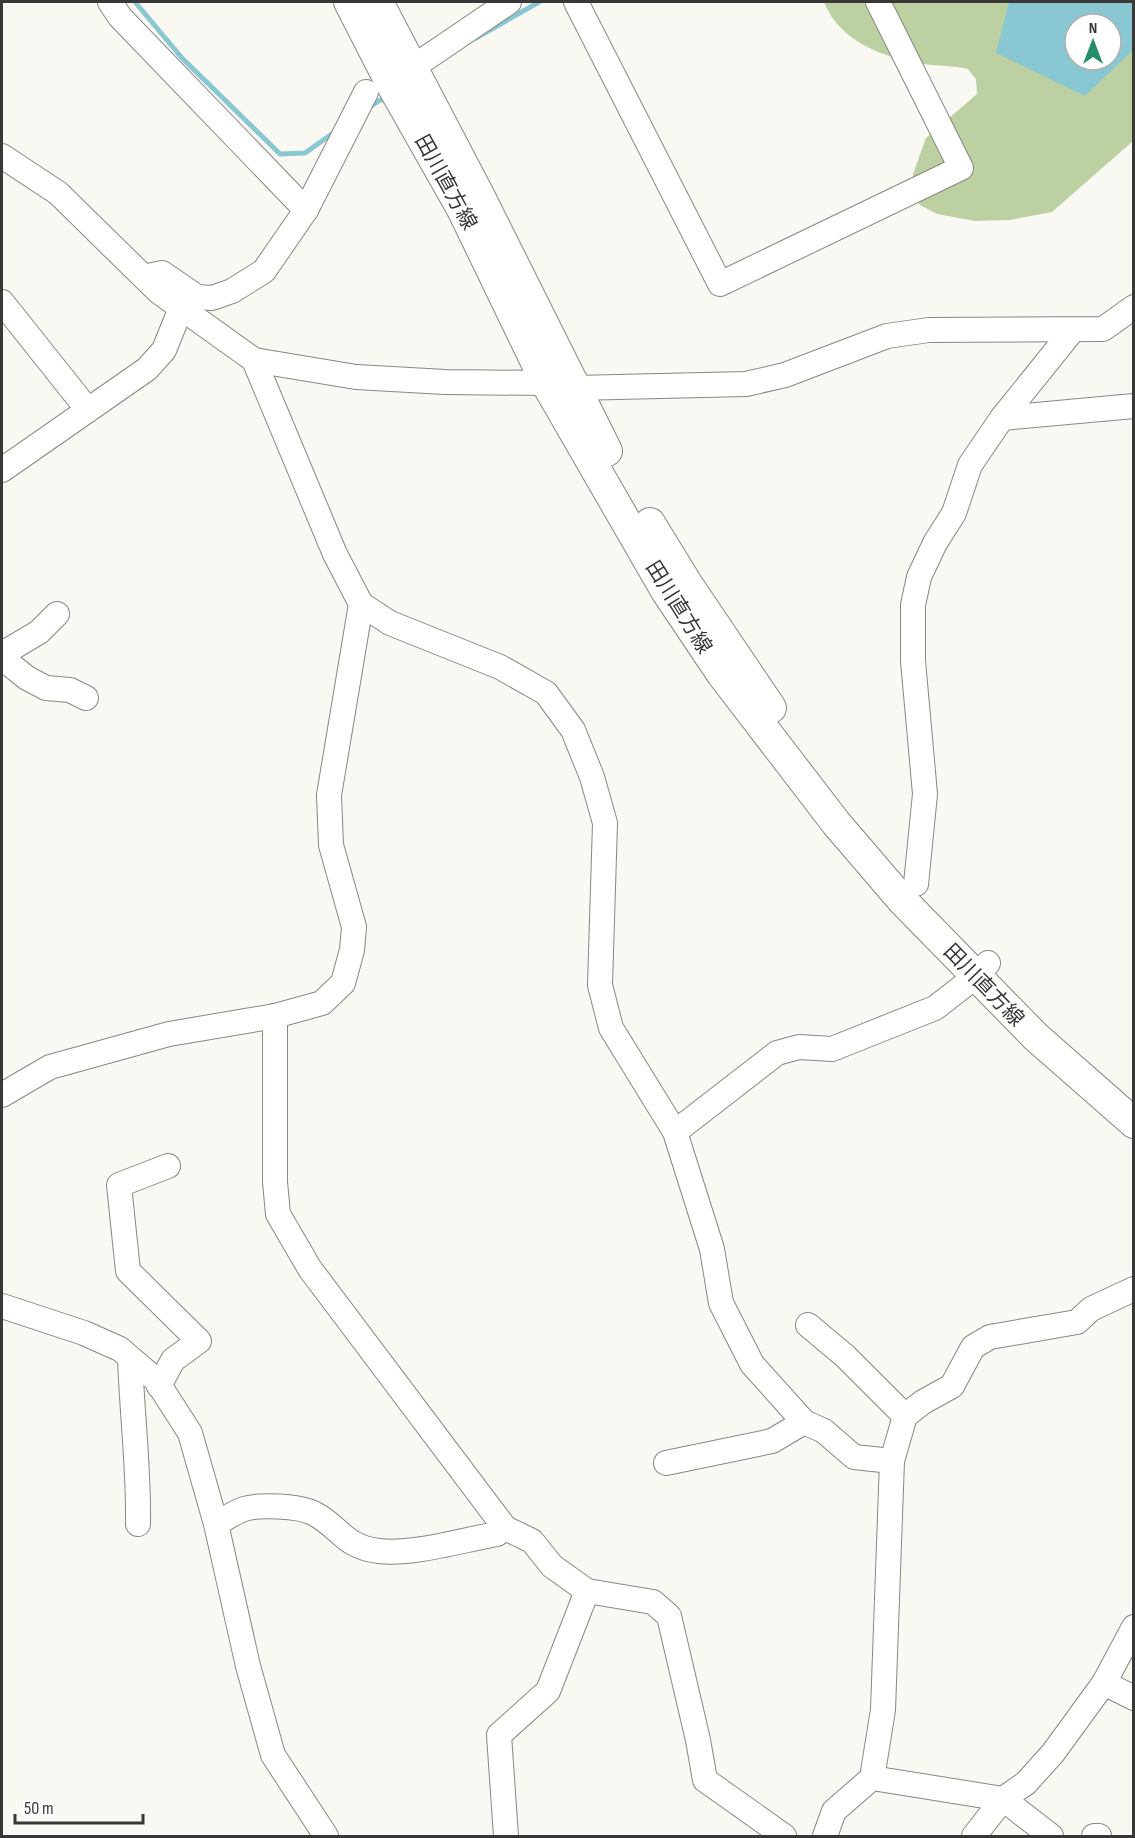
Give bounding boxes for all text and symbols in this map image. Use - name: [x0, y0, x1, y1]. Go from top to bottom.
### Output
- north arrow: [1063, 12, 1123, 72]
- text: N: [1089, 19, 1097, 38]
- street label: 田川直方線: [409, 130, 482, 234]
- street label: 田川直方線: [640, 556, 717, 658]
- street label: 田川直方線: [938, 939, 1029, 1032]
- scale bar: [15, 1787, 142, 1825]
- text: 50 m: [24, 1798, 54, 1819]

